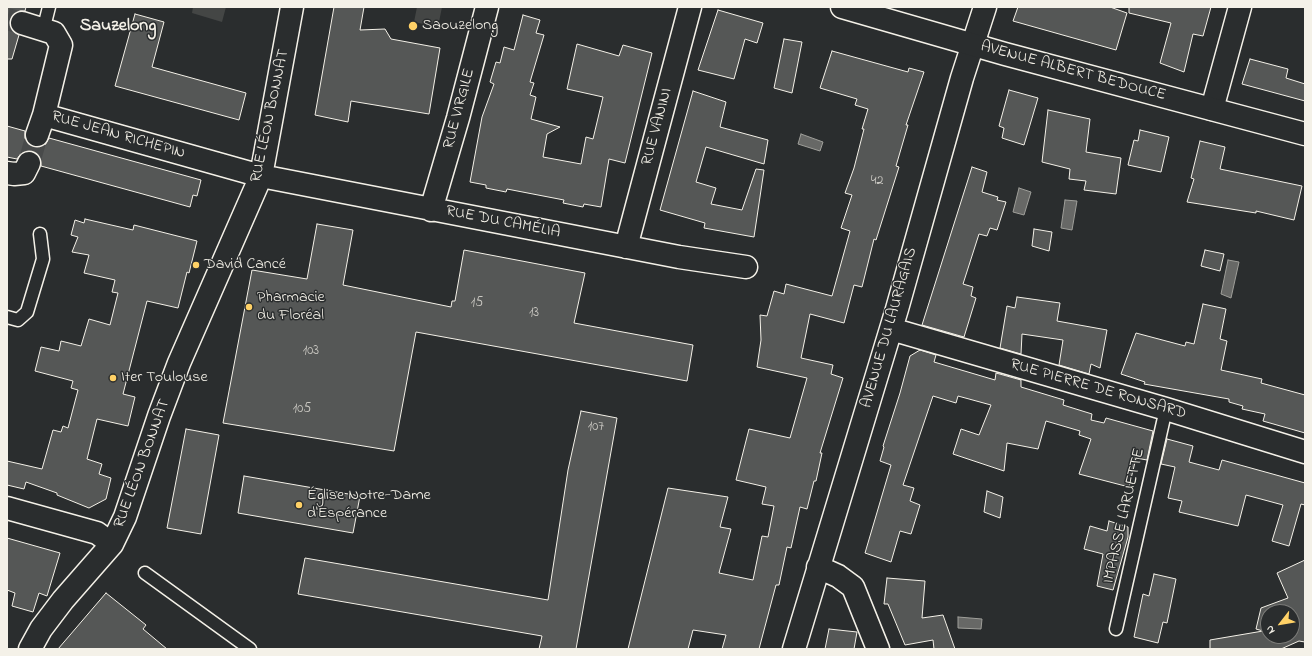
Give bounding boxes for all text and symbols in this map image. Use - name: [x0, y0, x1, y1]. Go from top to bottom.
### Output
- district label: Sauzelong: [80, 16, 156, 38]
- place label: Saouzelong: [422, 16, 498, 36]
- marker: Saouzelong: [407, 20, 419, 32]
- street label: AVENUE ALBERT BEDOUCE: [978, 38, 1168, 106]
- street label: RUE LÉON BONNAT: [248, 48, 294, 184]
- street label: RUE VIRGILE: [440, 67, 480, 151]
- street label: RUE VANINI: [638, 86, 678, 168]
- street label: RUE JEAN RICHEPIN: [49, 108, 187, 164]
- house number: 42: [871, 174, 883, 190]
- street label: RUE DU CAMÉLIA: [444, 203, 562, 243]
- street label: AVENUE DU LAURAGAIS: [858, 246, 922, 410]
- place label: David Cancé: [204, 255, 286, 275]
- marker: David Cancé: [191, 260, 201, 270]
- place label: Pharmacie du Floréal: [257, 288, 325, 326]
- house number: 15: [471, 296, 483, 312]
- marker: Pharmacie du Floréal: [244, 302, 254, 312]
- house number: 13: [529, 306, 539, 322]
- house number: 103: [303, 344, 319, 360]
- street label: RUE PIERRE DE RONSARD: [1008, 356, 1188, 424]
- place label: Iter Toulouse: [121, 368, 208, 388]
- marker: Iter Toulouse: [108, 373, 118, 383]
- street label: RUE LÉON BONNAT: [111, 397, 175, 531]
- house number: 105: [293, 402, 311, 418]
- house number: 107: [588, 420, 604, 436]
- street label: IMPASSE LARUETTE: [1100, 446, 1150, 586]
- place label: Église Notre-Dame d'Espérance: [307, 486, 431, 524]
- marker: Église Notre-Dame d'Espérance: [294, 500, 304, 510]
- north arrow: [1260, 604, 1300, 644]
- text: N: [1262, 622, 1279, 637]

